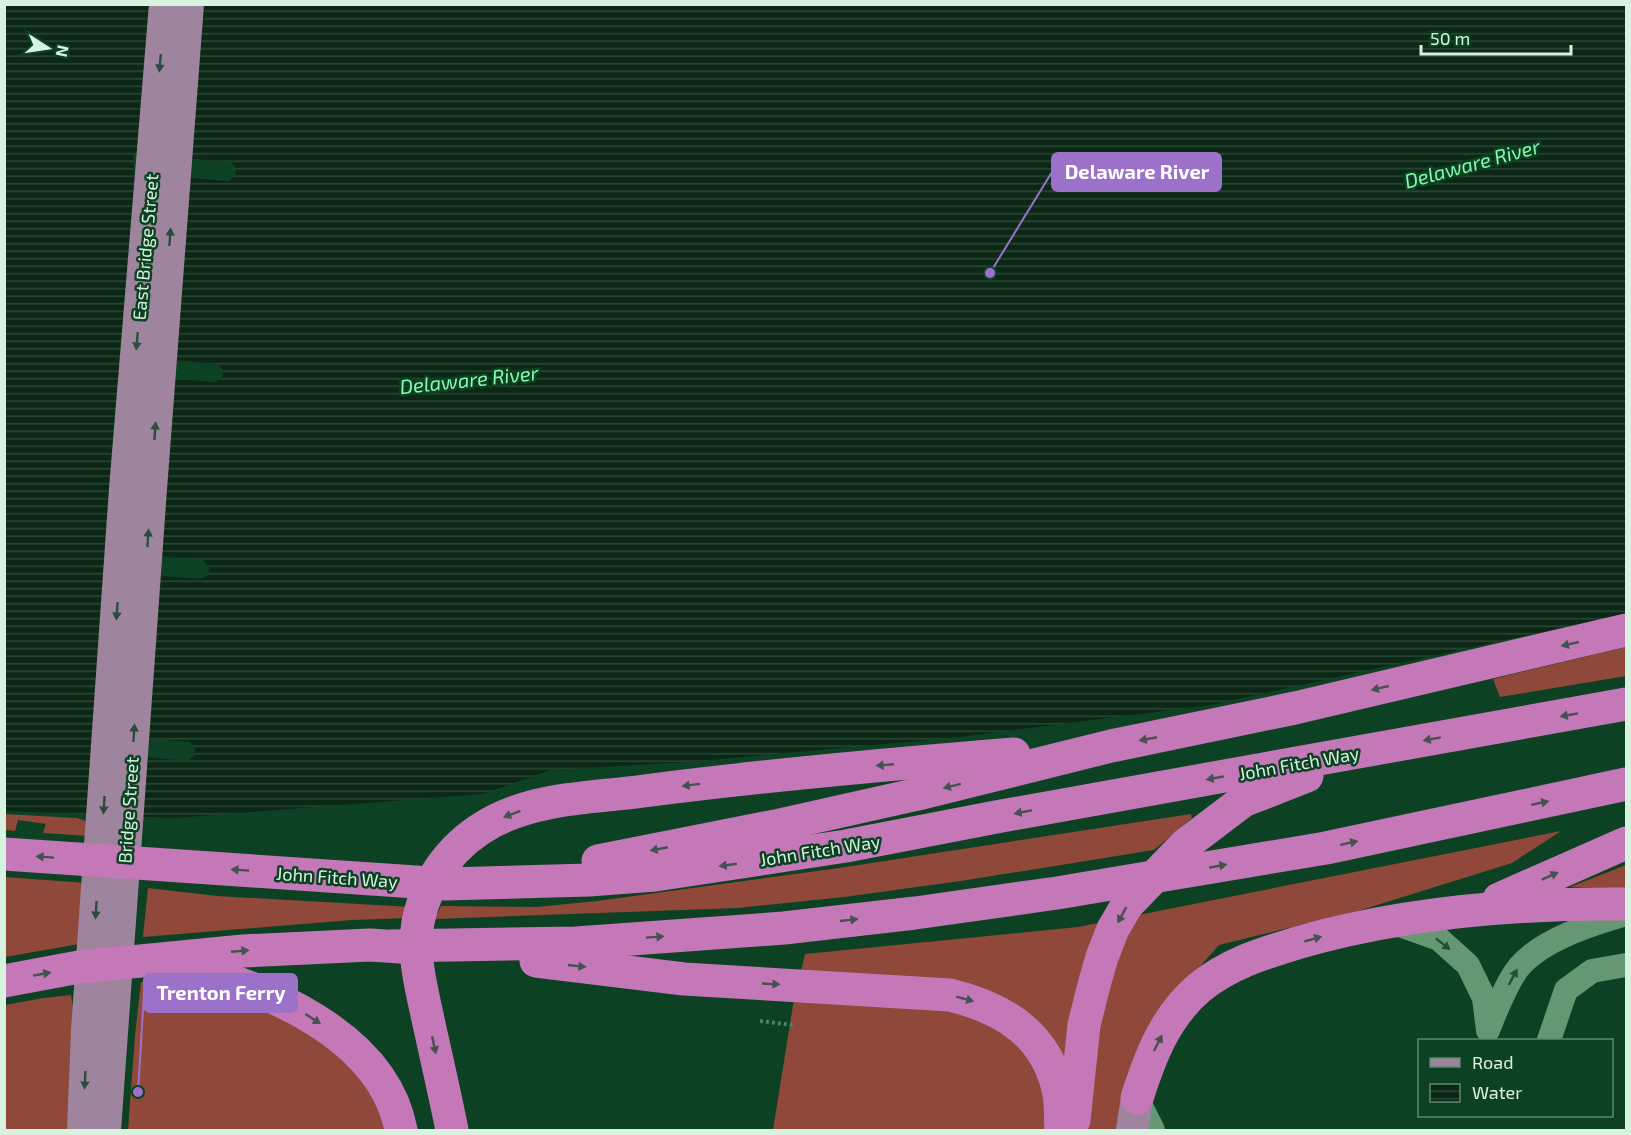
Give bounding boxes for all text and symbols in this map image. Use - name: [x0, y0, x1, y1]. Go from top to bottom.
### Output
- north arrow: [18, 18, 78, 78]
- scale bar: [1421, 18, 1571, 56]
- text: 50 m: [1430, 27, 1470, 49]
- text: N: [53, 44, 74, 59]
- one-way arrow: [156, 53, 165, 72]
- water label: Delaware River: [1402, 133, 1543, 193]
- callout: Delaware River: [1052, 153, 1221, 191]
- text: Delaware River: [1065, 159, 1210, 183]
- street label: East Bridge Street: [128, 173, 162, 321]
- one-way arrow: [166, 227, 175, 246]
- one-way arrow: [132, 331, 142, 350]
- water label: Delaware River: [398, 360, 541, 398]
- one-way arrow: [151, 422, 160, 441]
- one-way arrow: [143, 529, 152, 548]
- one-way arrow: [112, 601, 121, 620]
- one-way arrow: [1560, 639, 1579, 649]
- one-way arrow: [1370, 684, 1389, 694]
- one-way arrow: [1559, 711, 1578, 720]
- one-way arrow: [129, 723, 139, 742]
- one-way arrow: [1138, 735, 1157, 744]
- one-way arrow: [1423, 735, 1442, 744]
- street label: John Fitch Way: [1237, 742, 1361, 784]
- street label: Bridge Street: [113, 756, 143, 864]
- one-way arrow: [876, 760, 895, 770]
- one-way arrow: [1205, 774, 1224, 783]
- one-way arrow: [682, 780, 701, 790]
- one-way arrow: [943, 781, 962, 791]
- one-way arrow: [99, 796, 109, 815]
- one-way arrow: [1531, 798, 1550, 807]
- one-way arrow: [1013, 808, 1032, 817]
- one-way arrow: [503, 809, 521, 819]
- street label: John Fitch Way: [758, 830, 882, 870]
- one-way arrow: [1340, 838, 1358, 848]
- one-way arrow: [650, 845, 669, 854]
- one-way arrow: [36, 852, 55, 861]
- one-way arrow: [718, 860, 737, 869]
- one-way arrow: [1209, 861, 1228, 870]
- street label: John Fitch Way: [276, 862, 399, 892]
- one-way arrow: [230, 866, 249, 875]
- one-way arrow: [1542, 872, 1559, 881]
- one-way arrow: [92, 901, 101, 920]
- one-way arrow: [1116, 907, 1127, 923]
- one-way arrow: [840, 916, 859, 925]
- one-way arrow: [646, 932, 665, 942]
- one-way arrow: [1304, 934, 1322, 943]
- one-way arrow: [1435, 938, 1451, 950]
- one-way arrow: [231, 947, 250, 956]
- one-way arrow: [567, 961, 586, 971]
- one-way arrow: [32, 969, 51, 978]
- one-way arrow: [1508, 969, 1518, 986]
- callout: Trenton Ferry: [144, 974, 297, 1012]
- text: Trenton Ferry: [156, 980, 286, 1005]
- one-way arrow: [761, 980, 780, 989]
- one-way arrow: [956, 995, 974, 1004]
- one-way arrow: [305, 1013, 321, 1024]
- one-way arrow: [1153, 1035, 1163, 1052]
- one-way arrow: [430, 1036, 439, 1055]
- legend: [1418, 1039, 1613, 1117]
- text: Road: [1472, 1051, 1513, 1073]
- one-way arrow: [80, 1071, 89, 1090]
- text: Water: [1472, 1081, 1522, 1103]

